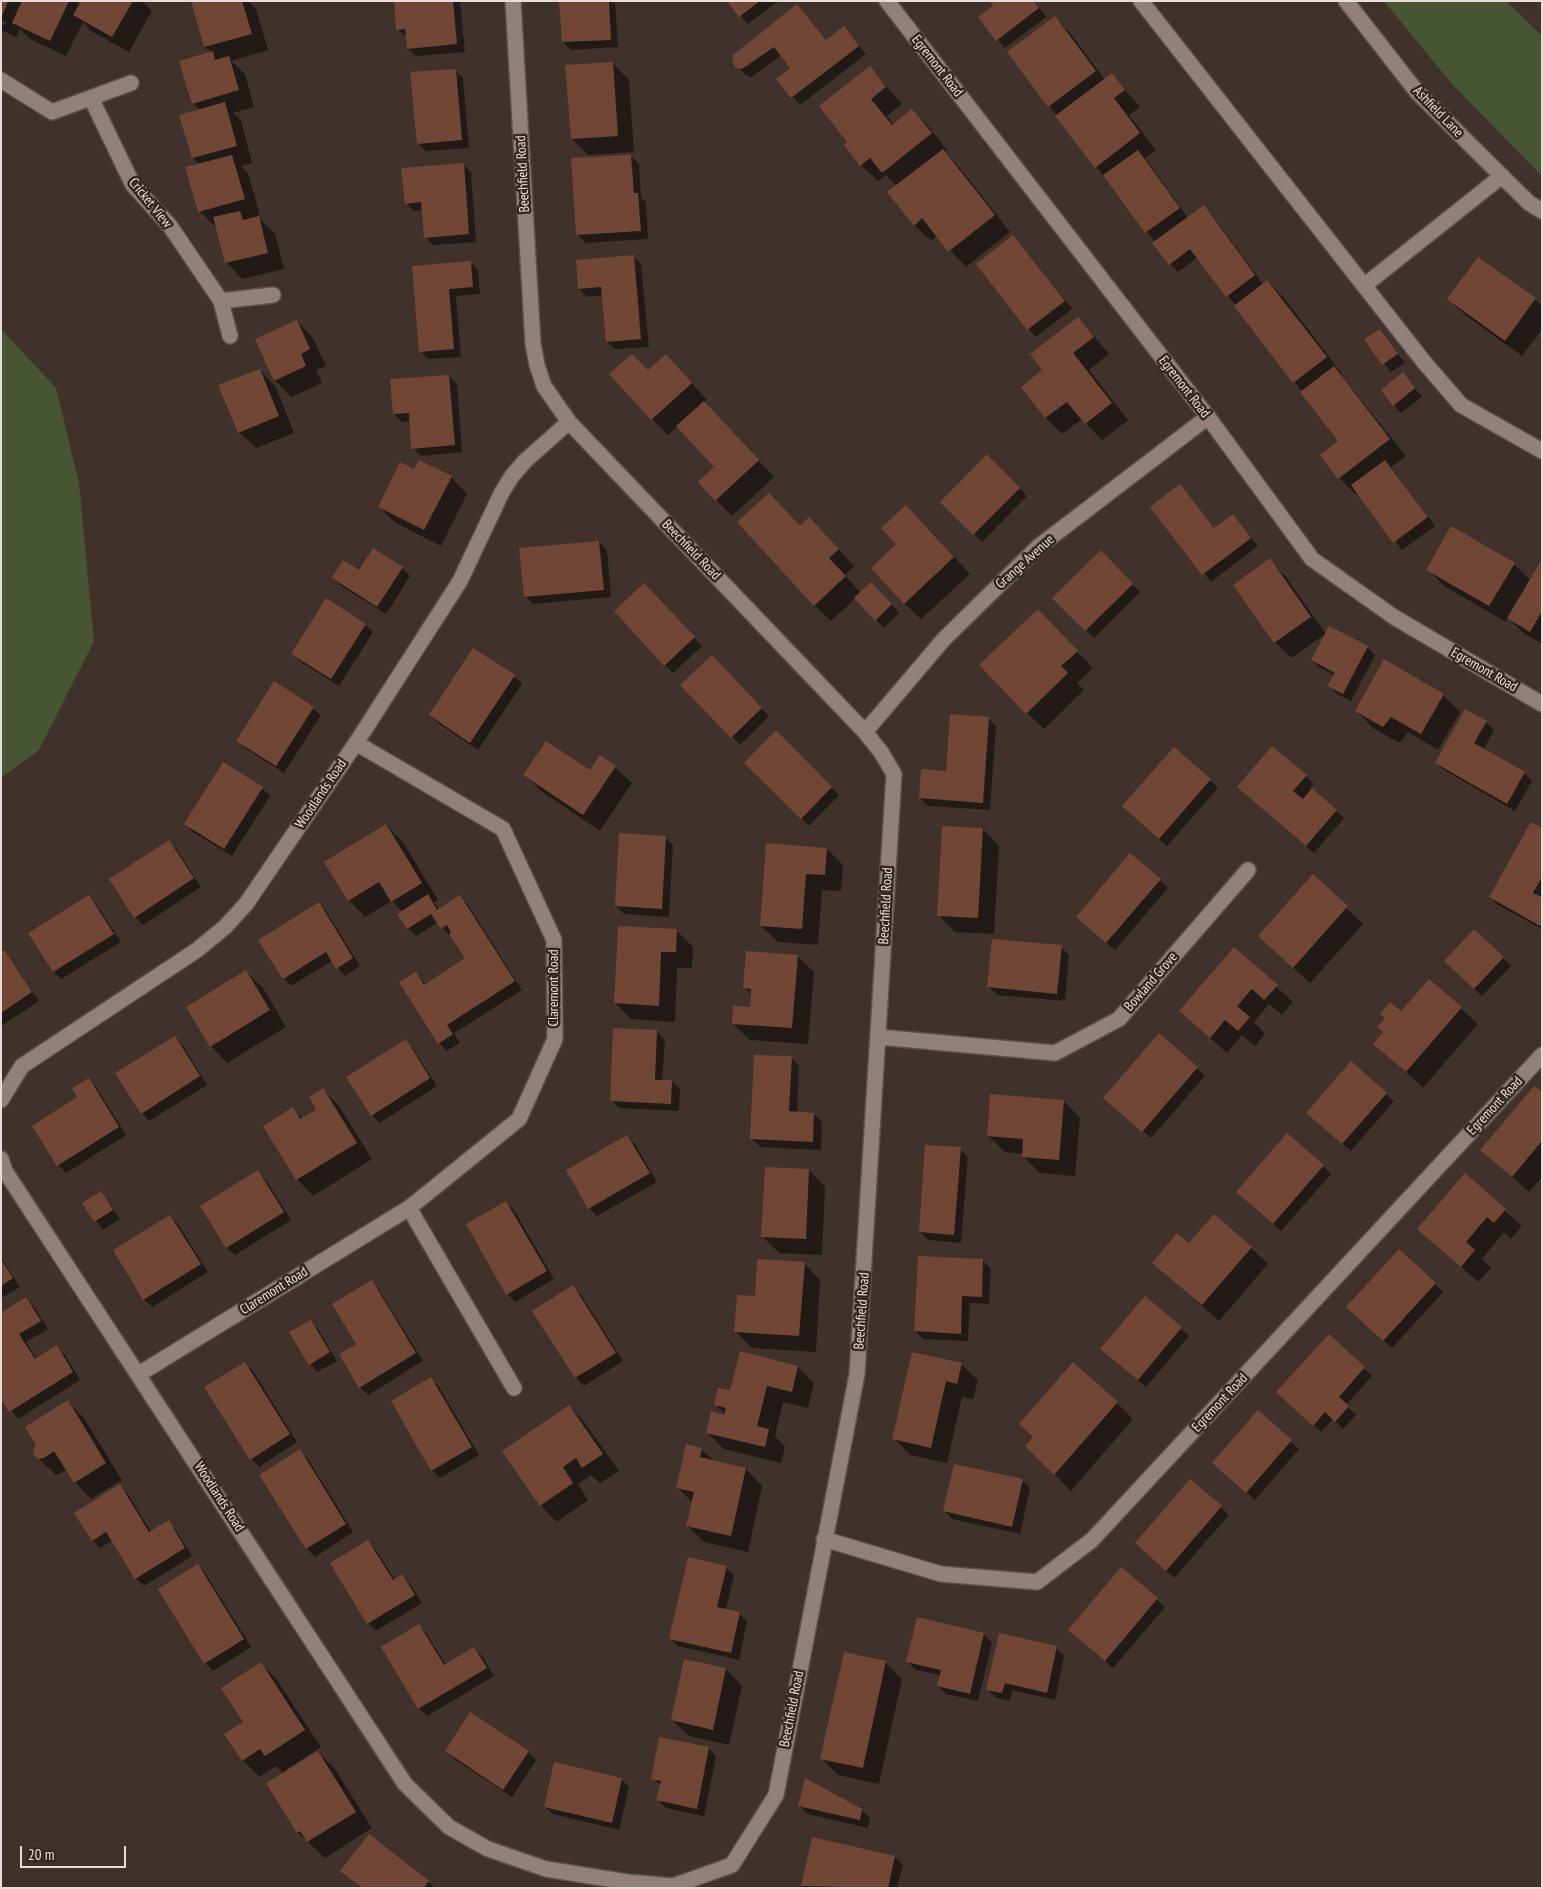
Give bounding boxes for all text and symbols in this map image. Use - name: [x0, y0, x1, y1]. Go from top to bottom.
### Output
- street label: Egremont Road: [908, 32, 966, 100]
- street label: Ashfield Lane: [1409, 83, 1467, 141]
- street label: Beechfield Road: [513, 135, 533, 213]
- street label: Cricket View: [125, 175, 175, 231]
- street label: Egremont Road: [1155, 353, 1213, 421]
- street label: Beechfield Road: [658, 516, 724, 584]
- street label: Grange Avenue: [992, 531, 1058, 593]
- street label: Egremont Road: [1448, 644, 1520, 696]
- street label: Woodlands Road: [292, 756, 350, 832]
- street label: Beechfield Road: [876, 867, 896, 945]
- street label: Bowland Grove: [1121, 949, 1181, 1015]
- street label: Claremont Road: [546, 950, 562, 1026]
- street label: Egremont Road: [1464, 1073, 1526, 1139]
- street label: Claremont Road: [237, 1264, 311, 1318]
- street label: Beechfield Road: [851, 1272, 873, 1350]
- street label: Egremont Road: [1189, 1370, 1251, 1436]
- street label: Woodlands Road: [190, 1459, 248, 1535]
- street label: Beechfield Road: [776, 1670, 808, 1748]
- scale bar: [22, 1836, 129, 1868]
- text: 20 m: [28, 1845, 54, 1864]

